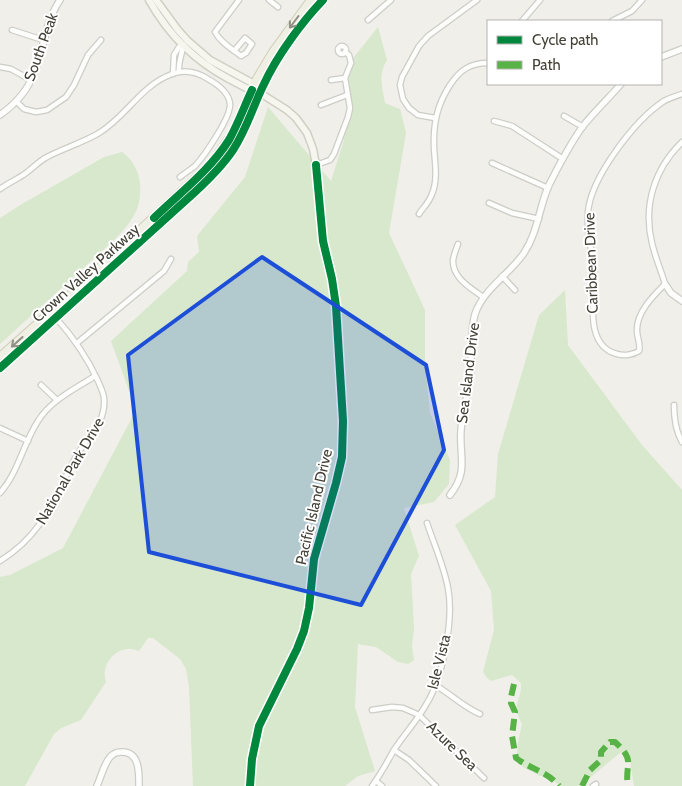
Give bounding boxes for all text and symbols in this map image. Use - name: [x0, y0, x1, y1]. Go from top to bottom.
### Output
- street label: South Peak: [20, 10, 62, 84]
- one-way arrow: [288, 15, 299, 28]
- legend: [487, 20, 662, 85]
- text: Cycle path: [532, 31, 598, 49]
- text: Path: [532, 56, 561, 74]
- street label: Caribbean Drive: [580, 212, 602, 314]
- street label: Crown Valley Parkway: [29, 220, 144, 326]
- street label: Sea Island Drive: [453, 321, 483, 424]
- one-way arrow: [10, 336, 23, 348]
- street label: National Park Drive: [32, 414, 108, 528]
- street label: Pacific Island Drive: [292, 447, 336, 567]
- street label: Isle Vista: [424, 632, 455, 691]
- street label: Azure Sea: [423, 718, 482, 775]

